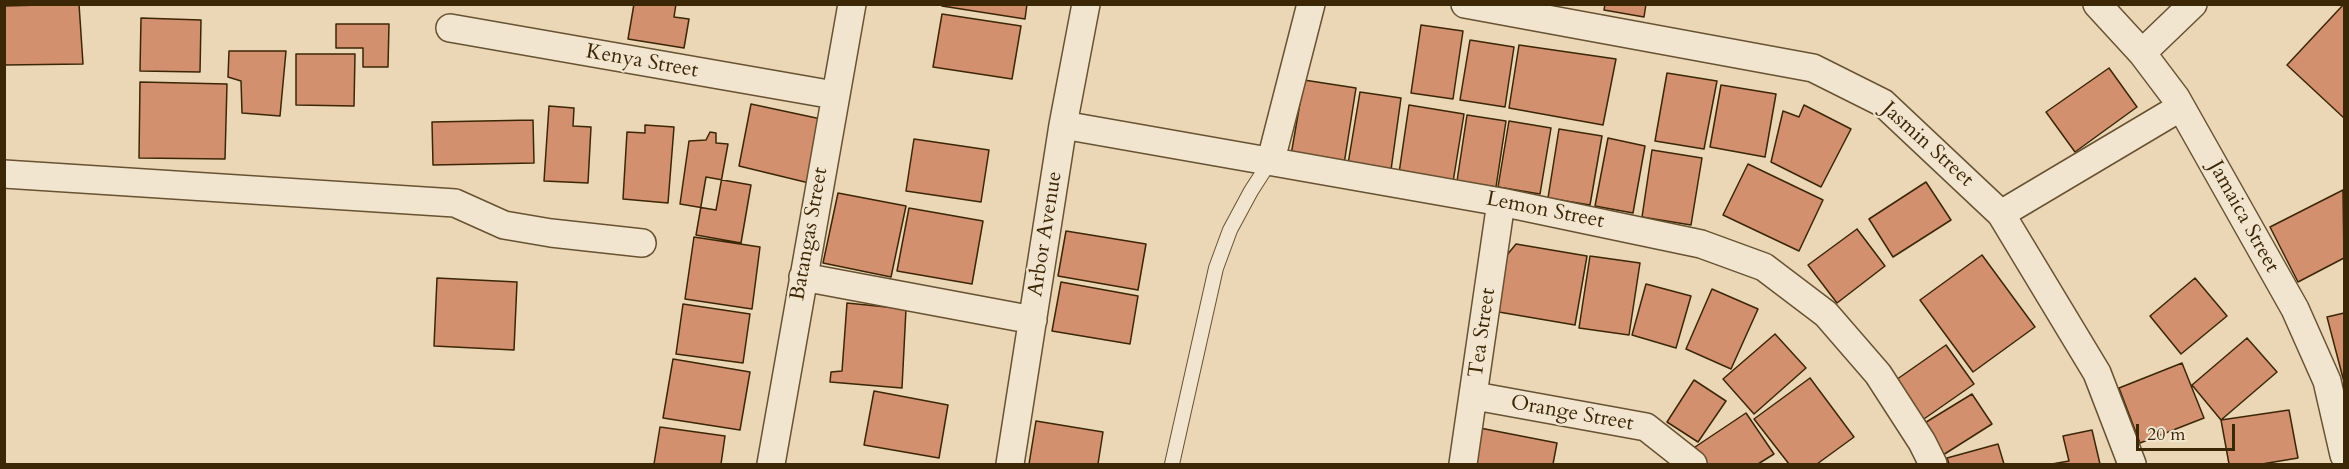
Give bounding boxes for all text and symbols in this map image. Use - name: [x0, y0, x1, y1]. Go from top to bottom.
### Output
- street label: Kenya Street: [584, 40, 700, 84]
- street label: Jasmin Street: [1876, 97, 1978, 193]
- street label: Jamaica Street: [2202, 157, 2284, 277]
- street label: Batangas Street: [786, 165, 834, 303]
- street label: Arbor Avenue: [1024, 170, 1068, 298]
- street label: Lemon Street: [1484, 187, 1606, 235]
- street label: Tea Street: [1464, 287, 1502, 379]
- street label: Orange Street: [1509, 391, 1635, 437]
- scale bar: [2139, 412, 2238, 450]
- text: 20 m: [2147, 422, 2186, 447]

